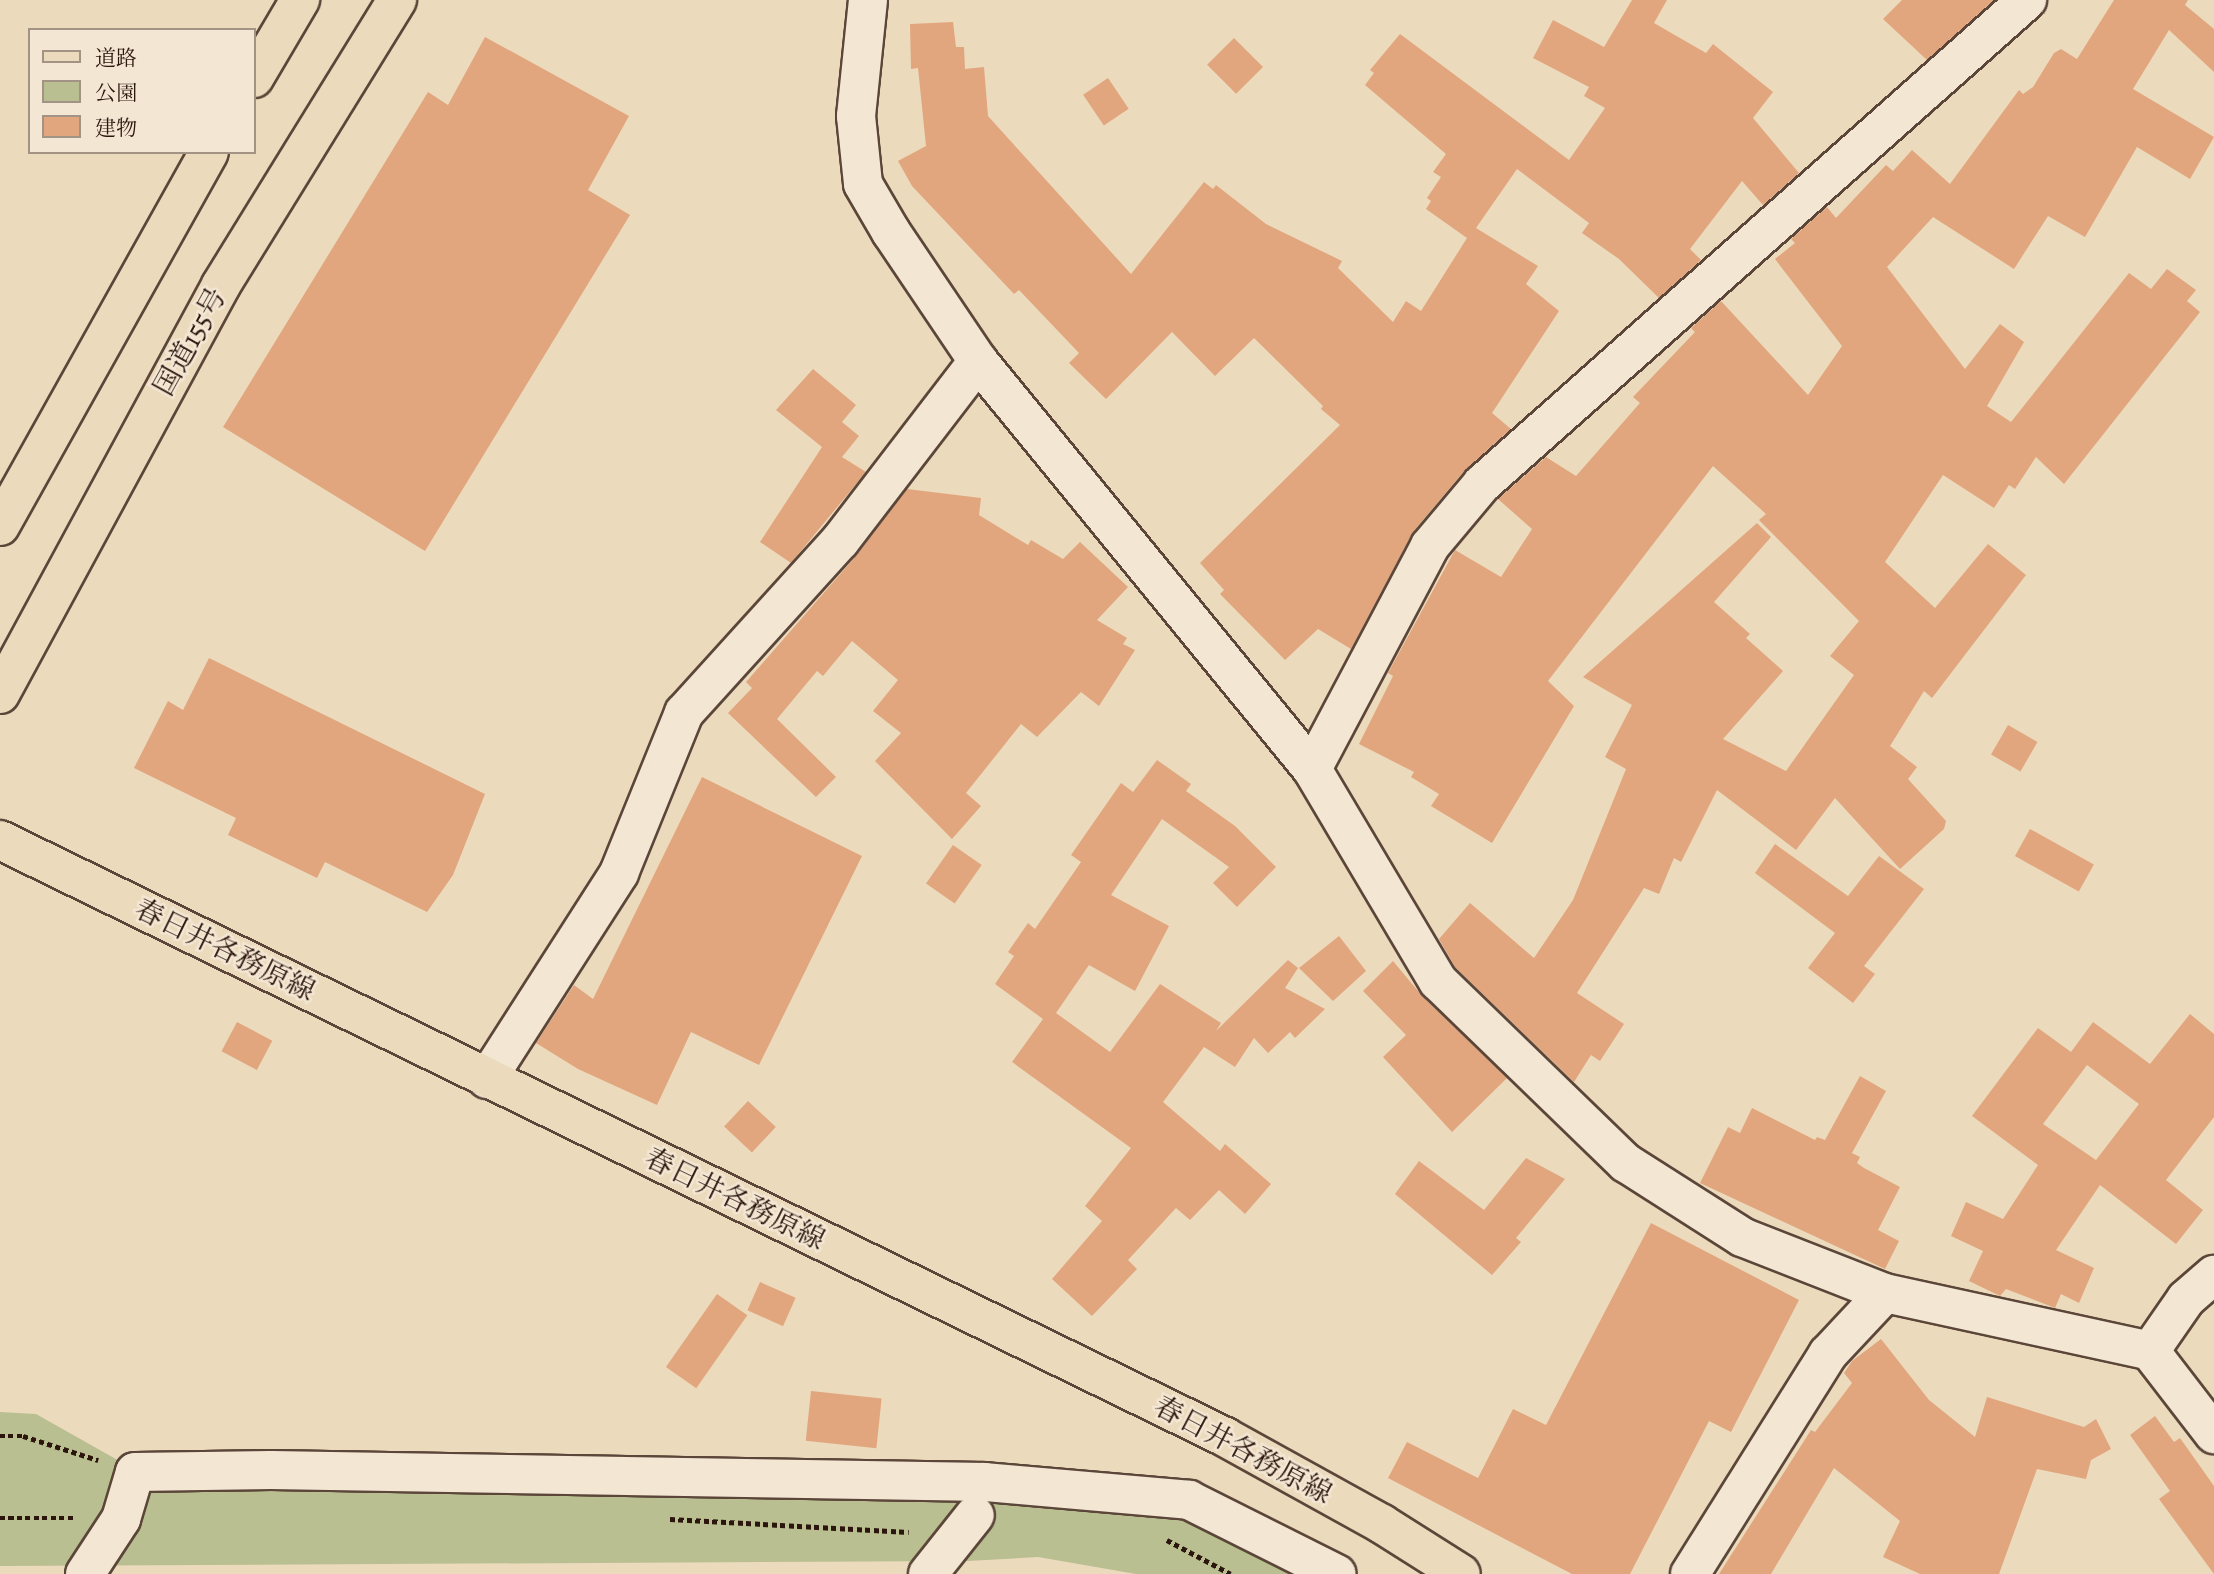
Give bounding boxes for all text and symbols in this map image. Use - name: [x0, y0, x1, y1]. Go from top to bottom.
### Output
- legend: [28, 28, 256, 154]
- text: 道路: [95, 44, 137, 72]
- text: 公園: [95, 79, 137, 107]
- text: 建物: [95, 114, 137, 142]
- street label: 国道155号: [147, 282, 233, 402]
- street label: 春日井各務原線: [130, 892, 320, 1008]
- street label: 春日井各務原線: [640, 1141, 830, 1257]
- street label: 春日井各務原線: [1149, 1389, 1337, 1511]

